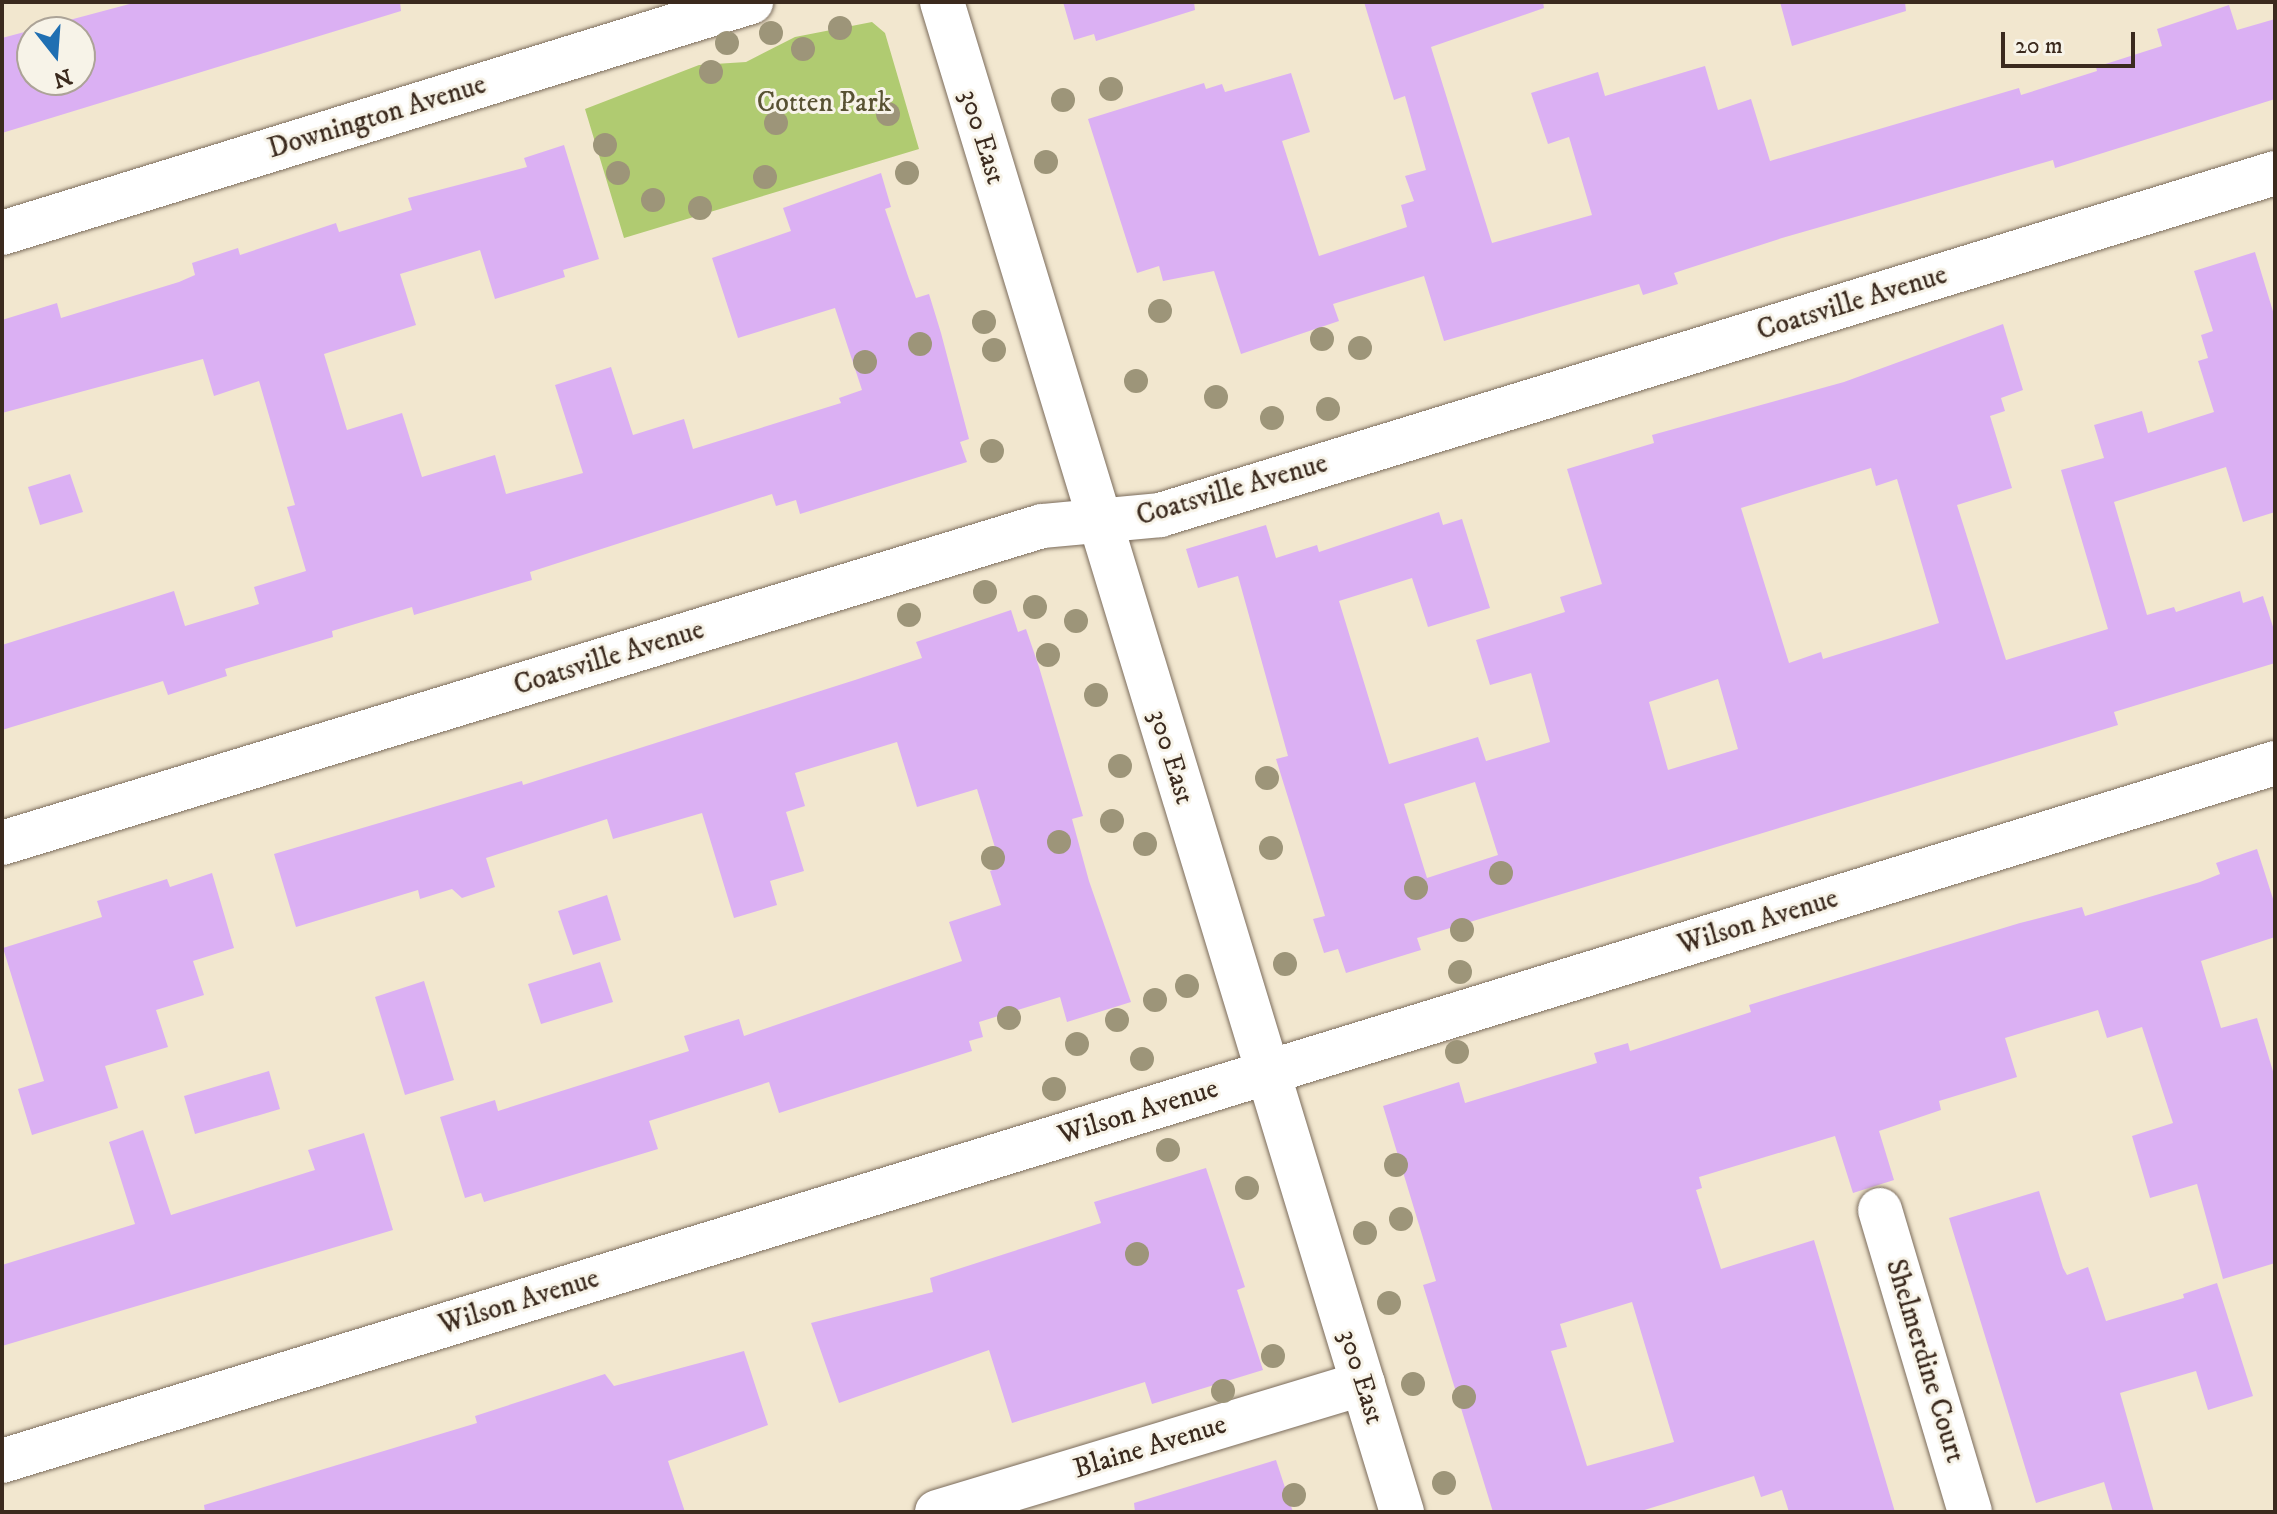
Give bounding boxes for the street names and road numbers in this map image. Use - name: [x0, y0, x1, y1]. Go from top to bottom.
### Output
- street label: Downington Avenue: [264, 68, 490, 166]
- street label: 300 East: [952, 86, 1012, 188]
- street label: Coatsville Avenue: [1753, 258, 1951, 348]
- street label: Coatsville Avenue: [1133, 447, 1331, 533]
- street label: Coatsville Avenue: [510, 613, 708, 703]
- street label: 300 East: [1141, 706, 1201, 808]
- street label: Wilson Avenue: [1674, 882, 1842, 962]
- street label: Wilson Avenue: [1054, 1072, 1222, 1152]
- street label: Shelmerdine Court: [1878, 1255, 1972, 1467]
- street label: Wilson Avenue: [435, 1262, 603, 1342]
- street label: 300 East: [1331, 1326, 1391, 1428]
- street label: Blaine Avenue: [1070, 1408, 1230, 1486]

